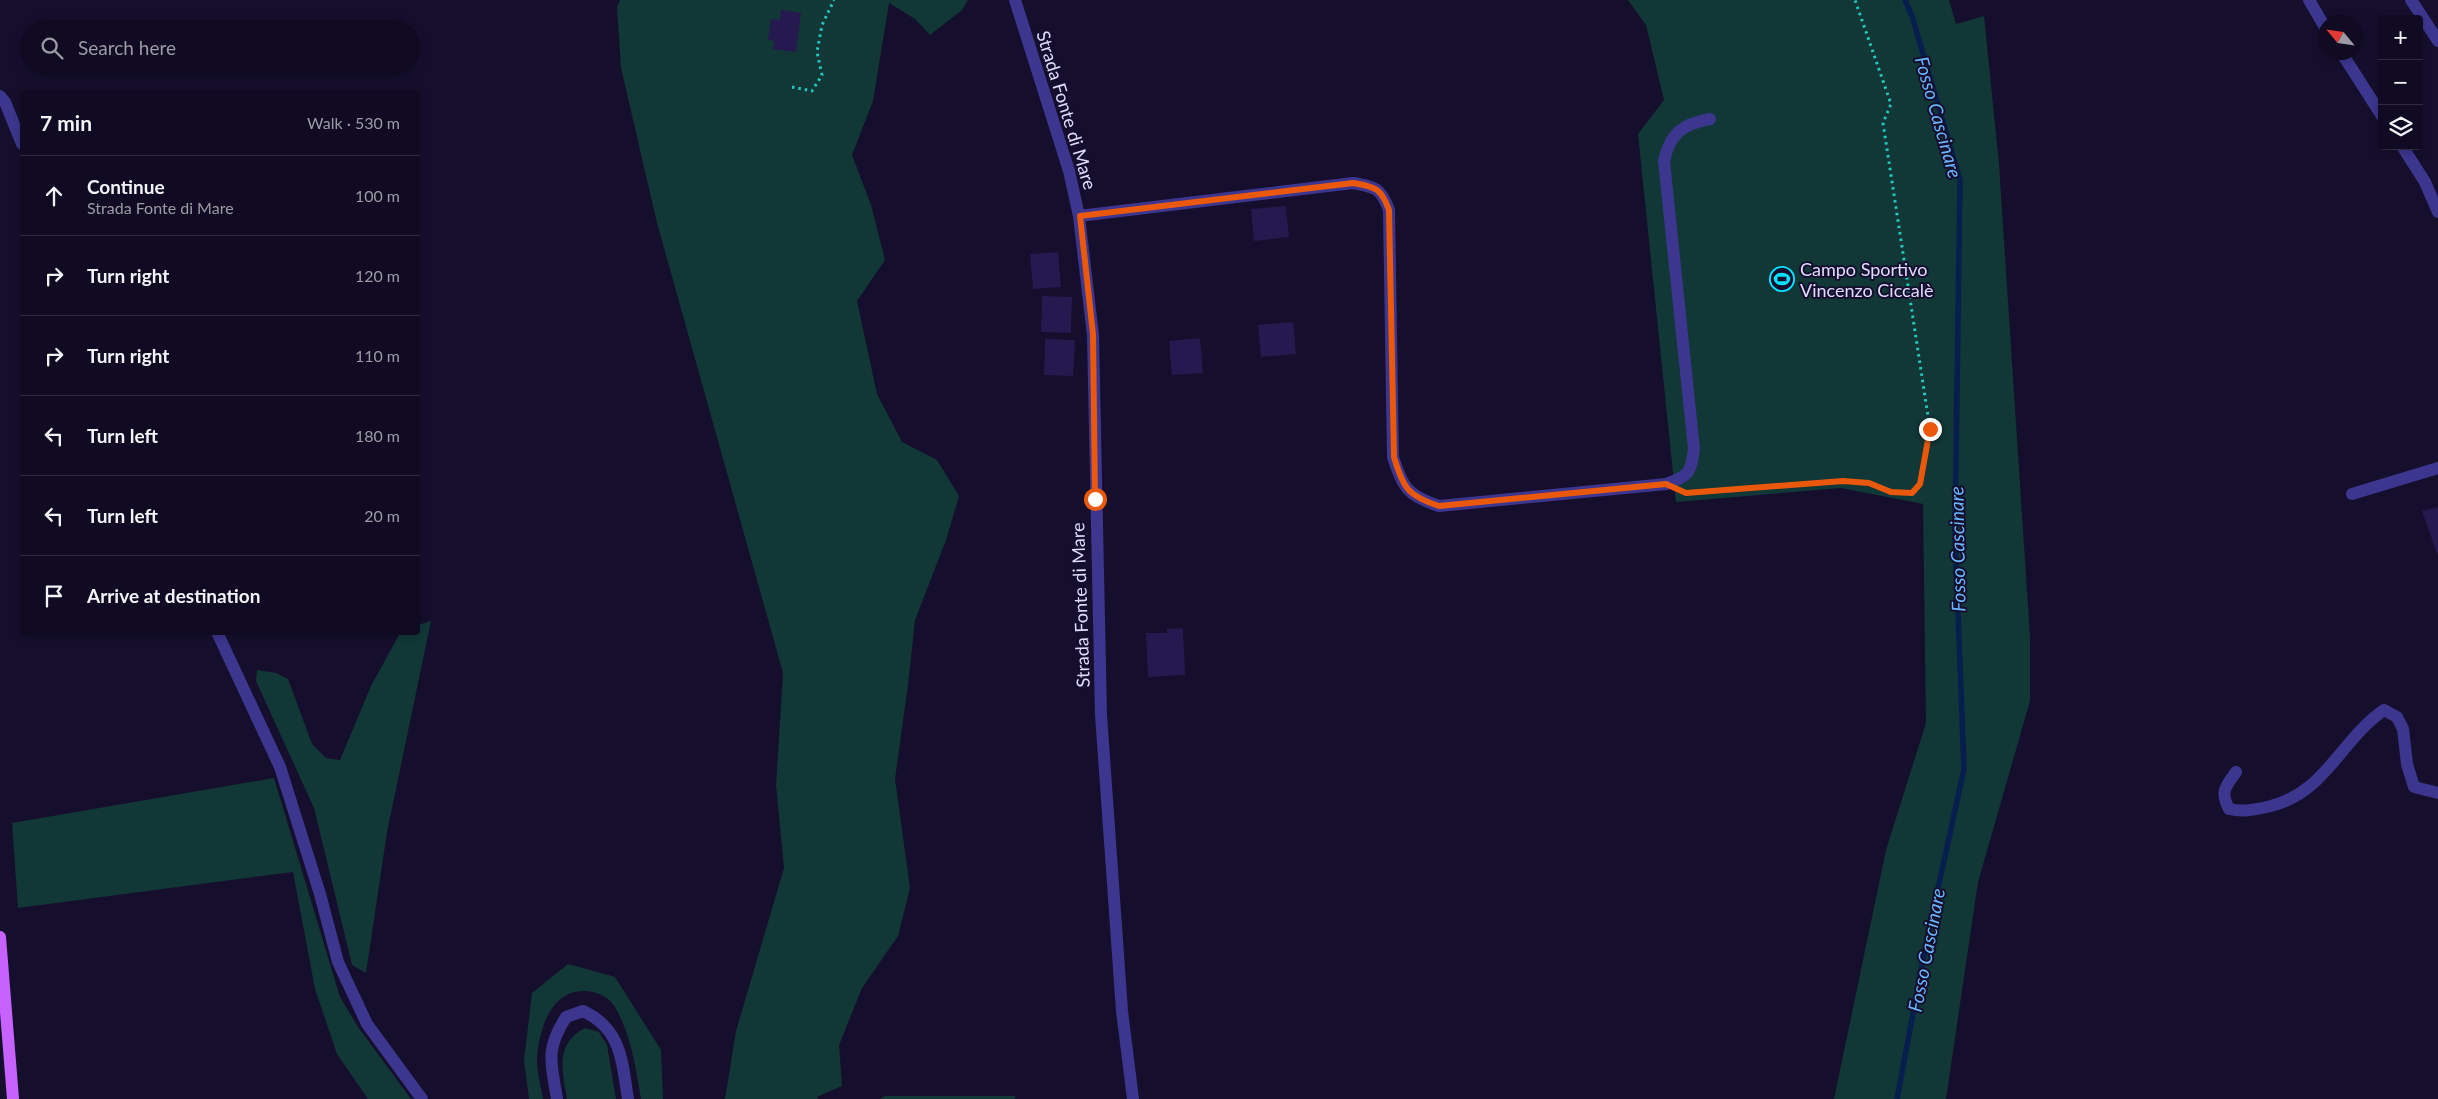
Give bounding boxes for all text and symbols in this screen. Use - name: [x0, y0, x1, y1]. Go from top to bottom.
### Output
- north arrow: [2318, 15, 2363, 60]
- map controls: [2378, 15, 2423, 150]
- button: +: [2378, 15, 2423, 60]
- search box: [20, 20, 420, 75]
- street label: Strada Fonte di Mare: [1032, 28, 1102, 192]
- icon: search: [38, 34, 66, 62]
- text: Search here: [78, 36, 176, 59]
- water label: Fosso Cascinare: [1911, 53, 1967, 181]
- button: −: [2378, 60, 2423, 105]
- button: layers: [2378, 105, 2423, 150]
- text: 7 min: [40, 110, 92, 135]
- text: Walk · 530 m: [307, 113, 400, 132]
- text: Continue: [87, 175, 165, 198]
- icon: ahead: [40, 182, 68, 210]
- text: 100 m: [355, 186, 400, 205]
- text: Strada Fonte di Mare: [87, 198, 234, 217]
- place label: Campo Sportivo Vincenzo Ciccalè: [1800, 258, 1933, 301]
- icon: right: [40, 262, 68, 290]
- text: Turn right: [87, 264, 169, 287]
- text: 120 m: [355, 266, 400, 285]
- sports icon: Campo Sportivo Vincenzo Ciccalè: [1769, 266, 1795, 292]
- icon: right: [40, 342, 68, 370]
- text: Turn right: [87, 344, 169, 367]
- text: 110 m: [355, 346, 400, 365]
- route end: [1919, 418, 1942, 441]
- icon: left: [40, 422, 68, 450]
- text: Turn left: [87, 424, 158, 447]
- text: 180 m: [355, 426, 400, 445]
- water label: Fosso Cascinare: [1944, 486, 1970, 612]
- route start: [1084, 488, 1107, 511]
- icon: left: [40, 502, 68, 530]
- text: Turn left: [87, 504, 158, 527]
- text: 20 m: [364, 506, 400, 525]
- street label: Strada Fonte di Mare: [1066, 522, 1094, 688]
- icon: arrive: [40, 582, 68, 610]
- text: Arrive at destination: [87, 584, 260, 607]
- water label: Fosso Cascinare: [1903, 886, 1949, 1014]

